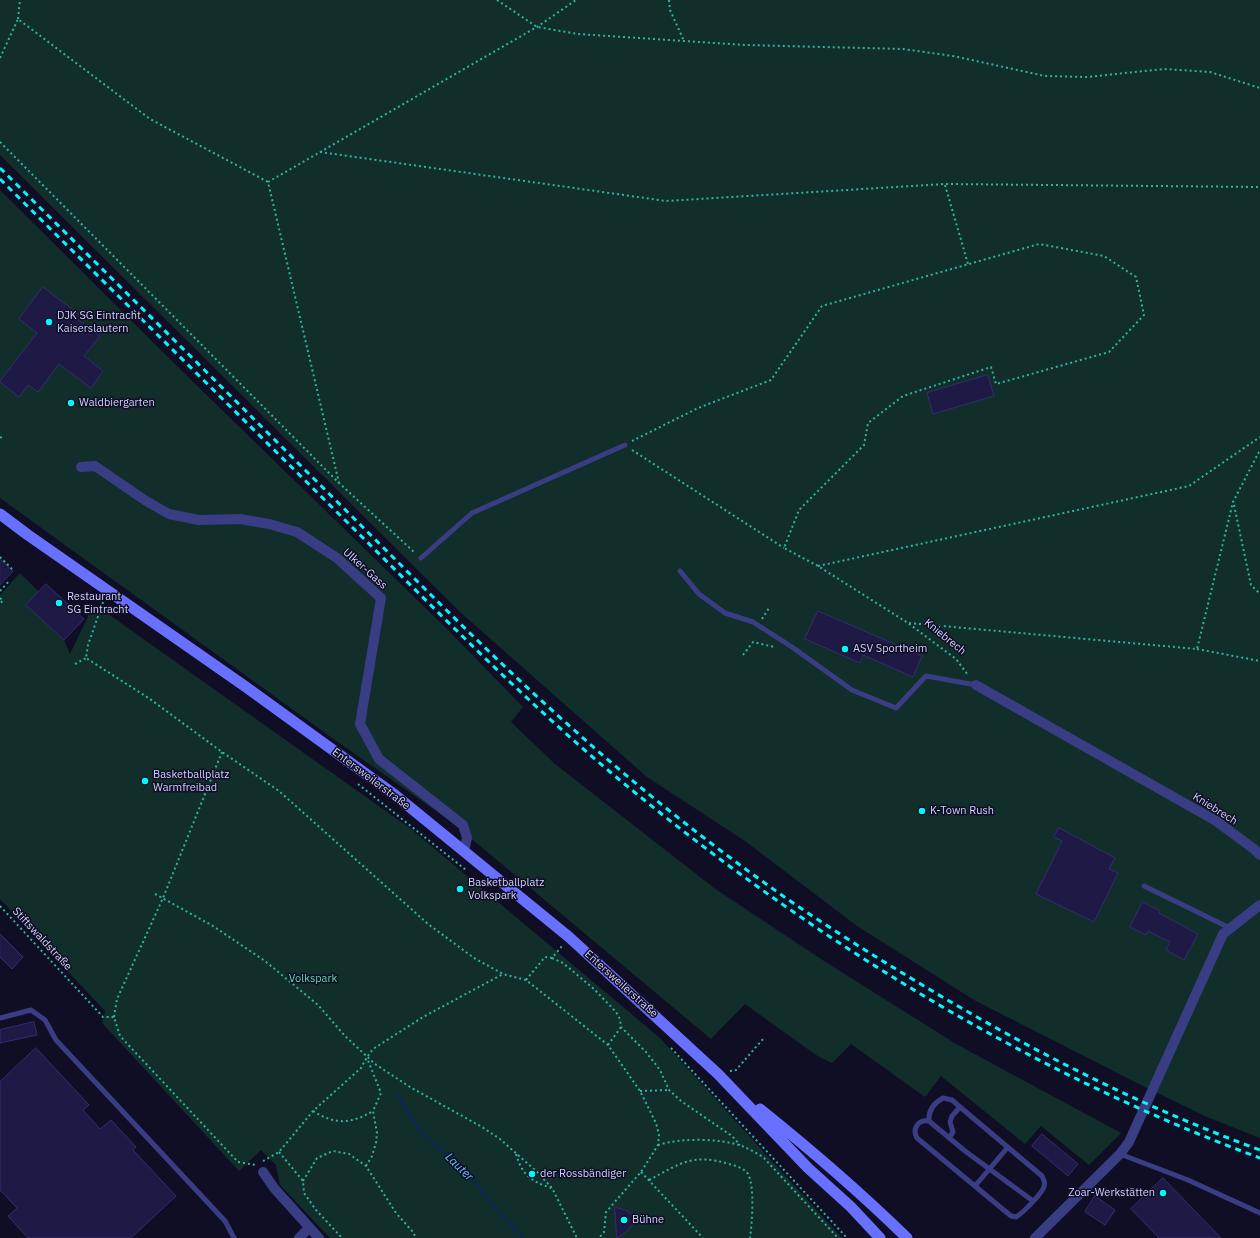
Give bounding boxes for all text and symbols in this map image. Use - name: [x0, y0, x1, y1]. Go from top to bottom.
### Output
- place label: DJK SG Eintracht Kaiserslautern: [57, 309, 141, 335]
- marker: DJK SG Eintracht Kaiserslautern: [44, 317, 54, 327]
- place label: Waldbiergarten: [79, 396, 155, 410]
- marker: Waldbiergarten: [66, 398, 76, 408]
- street label: Ulker-Gass: [340, 546, 390, 592]
- place label: Restaurant SG Eintracht: [67, 590, 128, 616]
- marker: Restaurant SG Eintracht: [54, 598, 64, 608]
- street label: Kniebrech: [921, 616, 969, 658]
- place label: ASV Sportheim: [853, 642, 927, 656]
- marker: ASV Sportheim: [840, 644, 850, 654]
- street label: Entersweilerstraße: [329, 745, 413, 813]
- place label: Basketballplatz Warmfreibad: [153, 768, 229, 794]
- marker: Basketballplatz Warmfreibad: [140, 776, 150, 786]
- street label: Kniebrech: [1190, 790, 1240, 828]
- place label: K-Town Rush: [930, 804, 994, 818]
- marker: K-Town Rush: [917, 806, 927, 816]
- place label: Basketballplatz Volkspark: [468, 876, 544, 902]
- marker: Basketballplatz Volkspark: [455, 884, 465, 894]
- street label: Stiftswaldstraße: [9, 905, 75, 973]
- street label: Entersweilerstraße: [582, 948, 660, 1020]
- park label: Volkspark: [289, 972, 337, 986]
- water label: Lauter: [442, 1150, 476, 1184]
- place label: der Rossbändiger: [540, 1167, 626, 1181]
- marker: der Rossbändiger: [527, 1169, 537, 1179]
- place label: Zoar-Werkstätten: [1068, 1186, 1155, 1200]
- marker: Zoar-Werkstätten: [1158, 1188, 1168, 1198]
- place label: Bühne: [632, 1213, 664, 1227]
- marker: Bühne: [619, 1215, 629, 1225]

